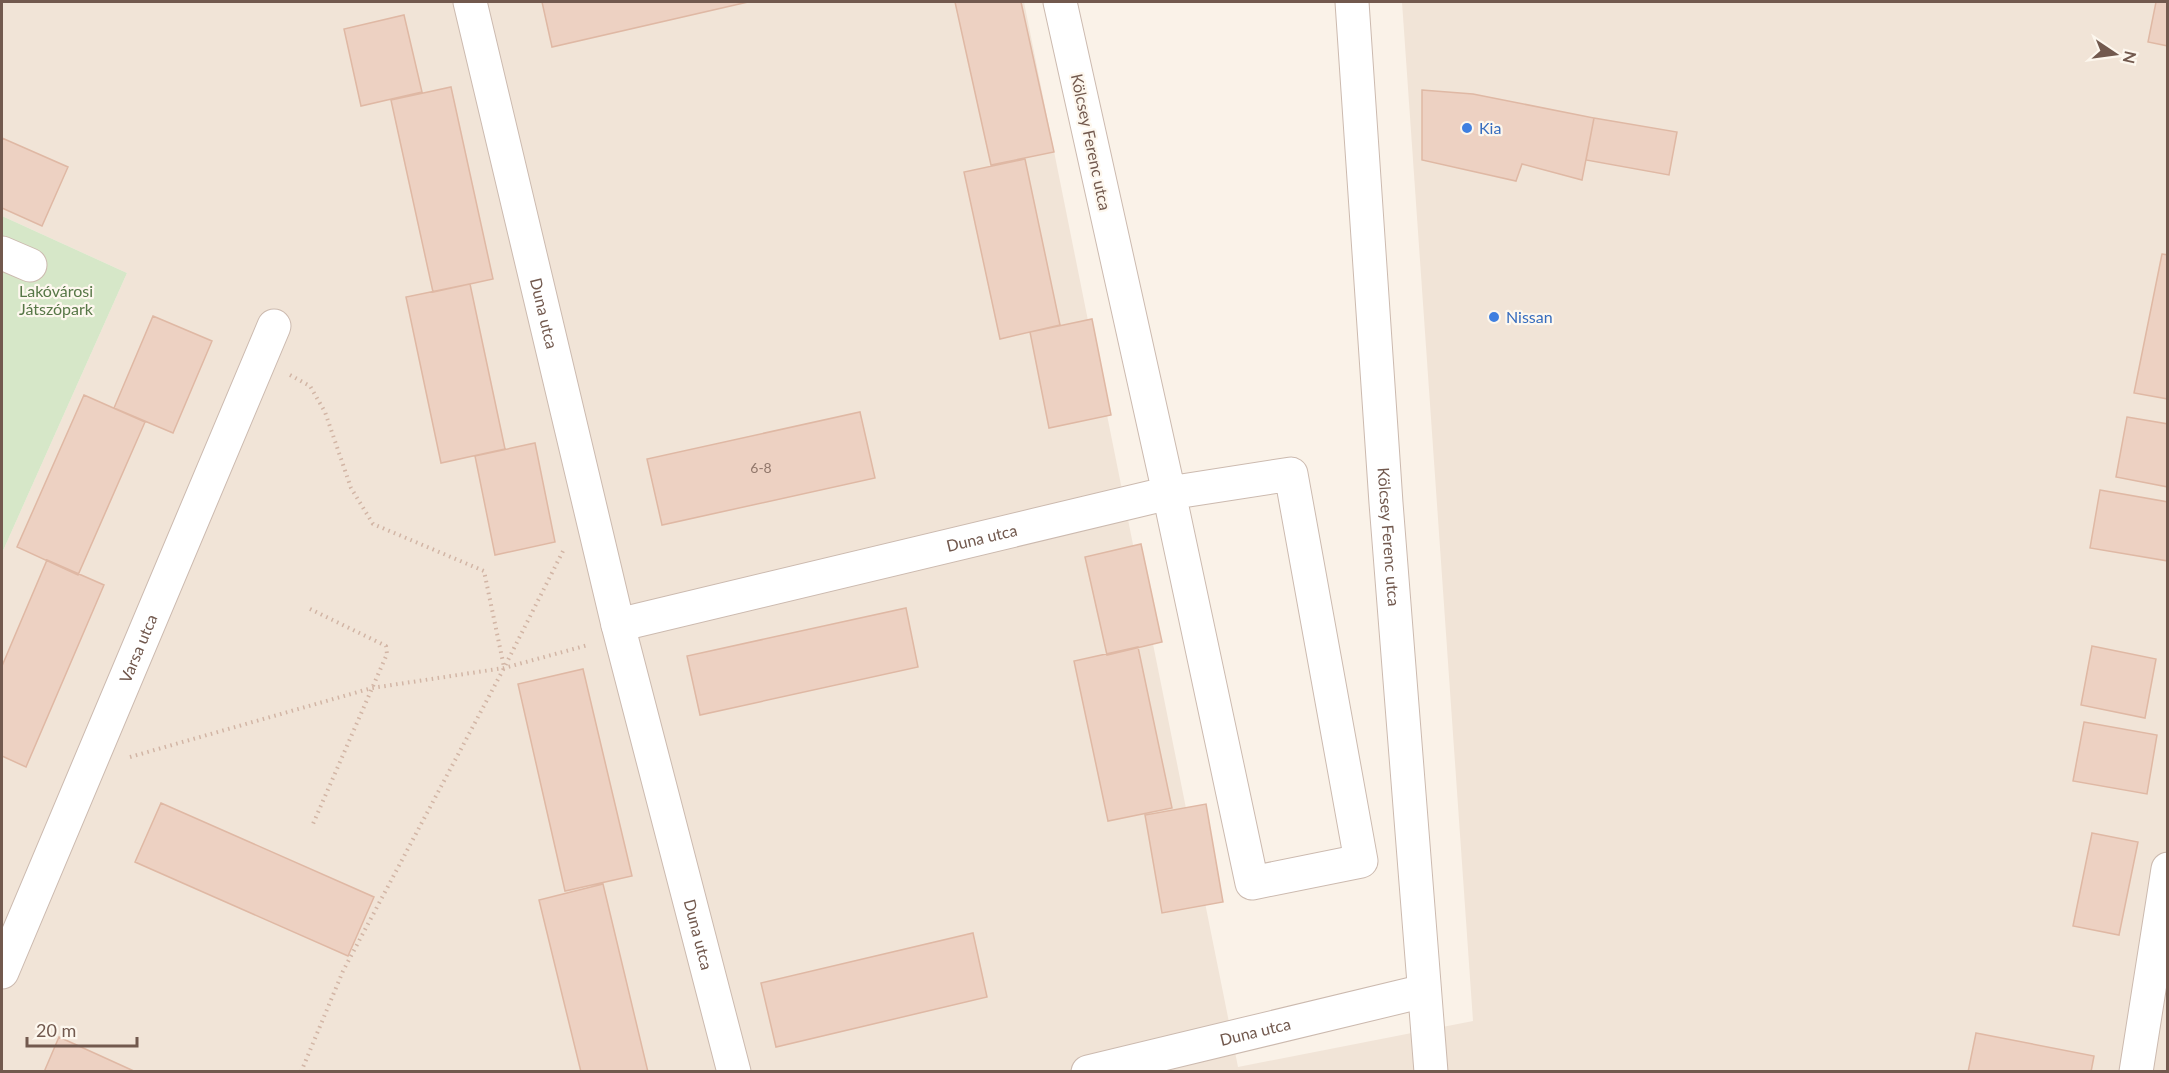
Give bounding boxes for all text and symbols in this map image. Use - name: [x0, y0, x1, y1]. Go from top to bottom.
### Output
- north arrow: [2085, 24, 2145, 84]
- text: N: [2119, 49, 2141, 66]
- street label: Kölcsey Ferenc utca: [1068, 72, 1115, 212]
- place label: Kia: [1479, 118, 1501, 137]
- marker: Kia: [1460, 121, 1474, 135]
- street label: Duna utca: [527, 276, 562, 351]
- park label: Lakóvárosi Játszópark: [19, 281, 94, 318]
- place label: Nissan: [1506, 307, 1553, 326]
- marker: Nissan: [1487, 310, 1501, 324]
- house number: 6-8: [750, 459, 772, 476]
- street label: Kölcsey Ferenc utca: [1375, 467, 1404, 607]
- street label: Duna utca: [944, 520, 1019, 555]
- street label: Varsa utca: [115, 611, 161, 685]
- street label: Duna utca: [681, 897, 717, 972]
- scale bar: [27, 1010, 136, 1048]
- street label: Duna utca: [1218, 1014, 1292, 1049]
- text: 20 m: [36, 1019, 76, 1041]

